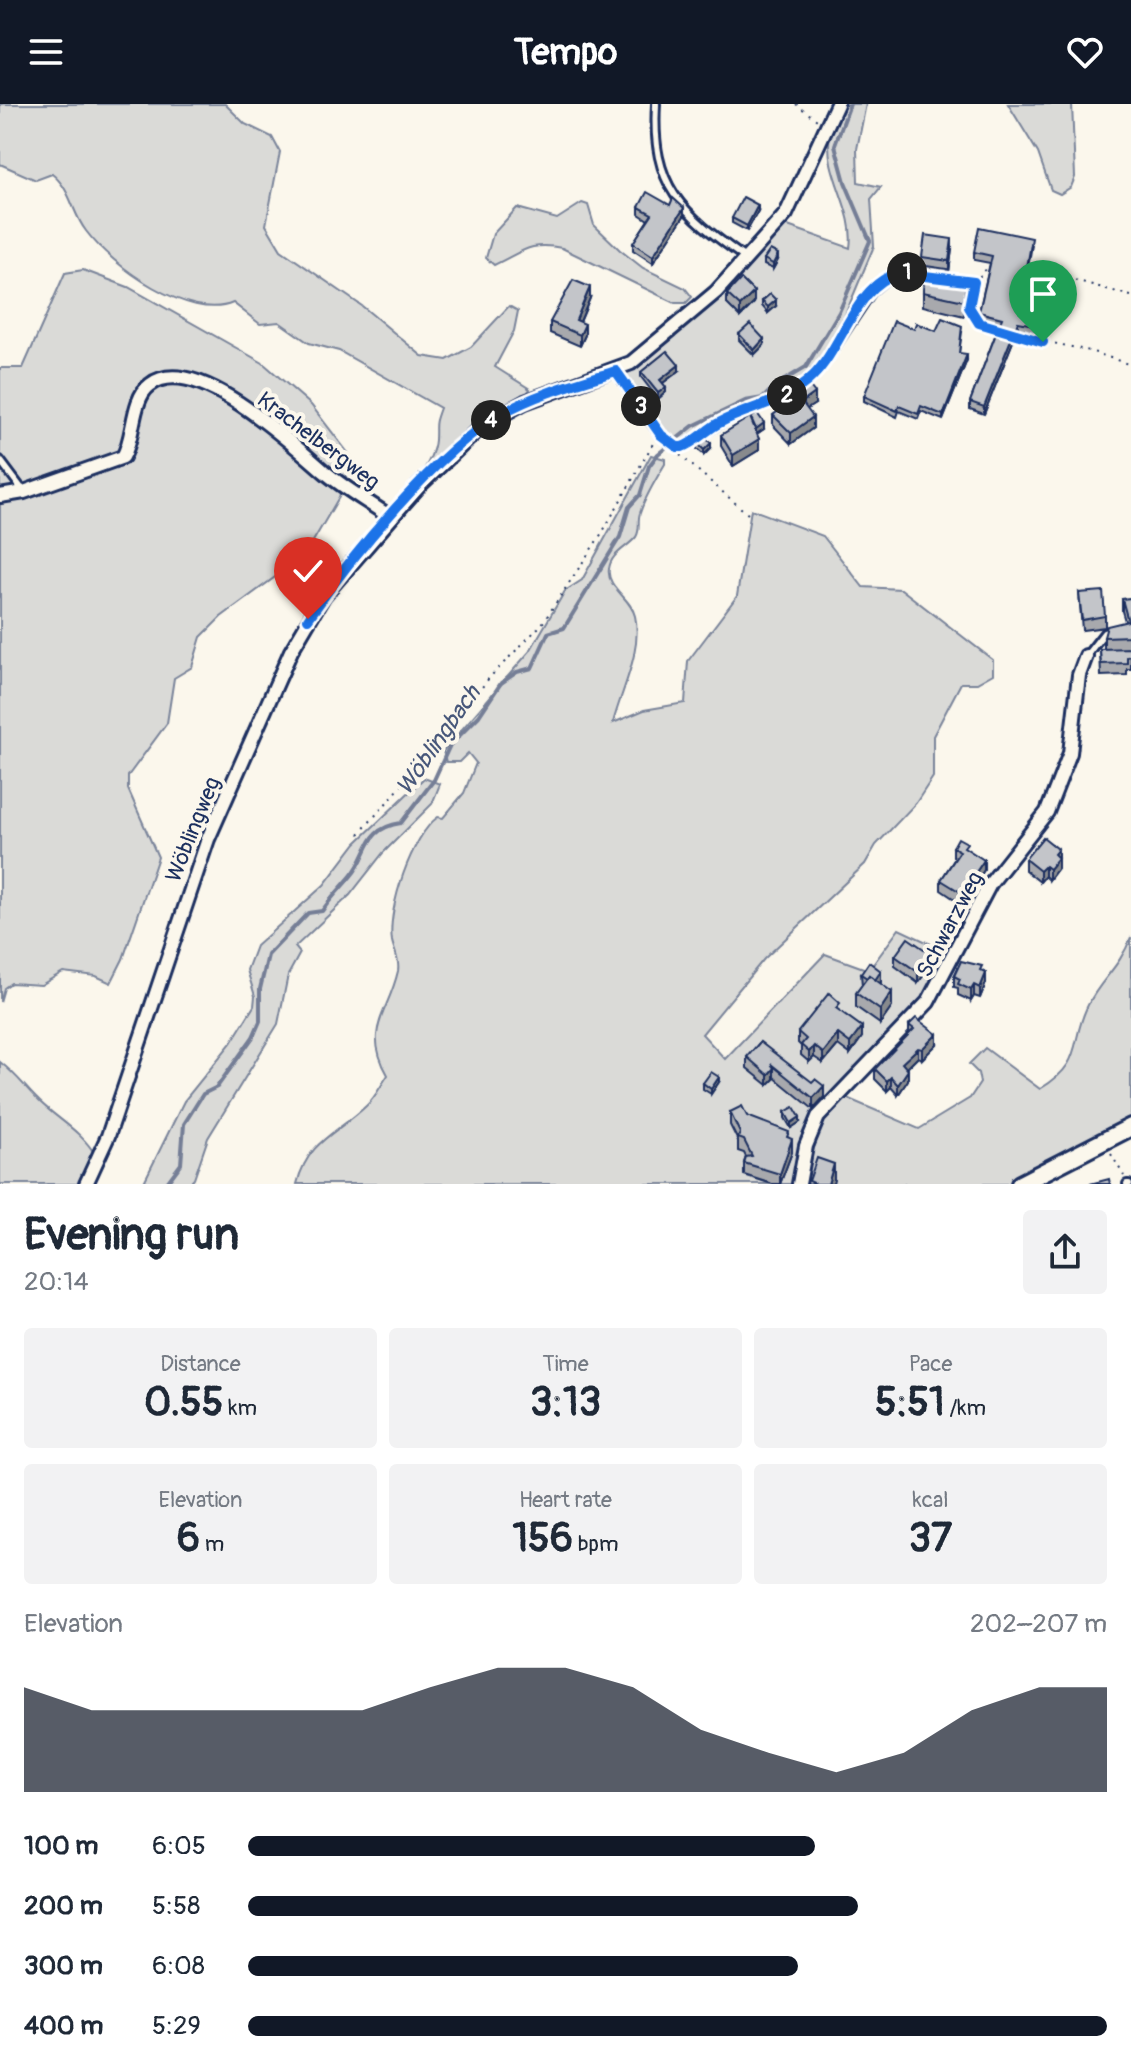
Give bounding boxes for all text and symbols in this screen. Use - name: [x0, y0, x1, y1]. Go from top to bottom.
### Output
- icon: menu: [24, 30, 68, 74]
- text: Tempo: [514, 30, 617, 75]
- icon: heart: [1063, 30, 1107, 74]
- pin: 1: [887, 252, 927, 292]
- text: 1: [903, 258, 911, 286]
- pin: [1009, 260, 1077, 342]
- icon: arrive: [1021, 272, 1065, 316]
- pin: 2: [767, 375, 807, 415]
- text: 2: [781, 381, 793, 409]
- street label: Krachelbergweg: [252, 386, 385, 496]
- pin: 3: [621, 386, 661, 426]
- text: 3: [635, 392, 647, 420]
- pin: 4: [471, 400, 511, 440]
- text: 4: [485, 406, 497, 434]
- pin: [274, 537, 342, 619]
- icon: check: [286, 549, 330, 593]
- water label: Wöblingbach: [390, 678, 488, 801]
- street label: Wöblingweg: [159, 773, 227, 886]
- street label: Schwarzweg: [910, 867, 989, 982]
- text: Evening run: [24, 1208, 239, 1263]
- button: share: [1023, 1210, 1107, 1294]
- text: 20:14: [24, 1266, 88, 1298]
- text: Distance: [160, 1350, 241, 1378]
- text: Time: [543, 1350, 588, 1378]
- text: Pace: [909, 1350, 952, 1378]
- text: 0.55: [144, 1378, 223, 1427]
- text: 3:13: [530, 1378, 601, 1427]
- text: 5:51: [875, 1378, 945, 1427]
- text: km: [223, 1394, 257, 1422]
- text: /km: [945, 1394, 986, 1422]
- text: Elevation: [159, 1486, 242, 1514]
- text: Heart rate: [519, 1486, 612, 1514]
- text: kcal: [913, 1486, 948, 1514]
- text: 6: [177, 1514, 200, 1563]
- text: 156: [512, 1514, 573, 1563]
- text: 37: [909, 1514, 952, 1563]
- text: m: [200, 1530, 224, 1558]
- text: bpm: [573, 1530, 619, 1558]
- text: Elevation: [24, 1608, 123, 1640]
- text: 202–207 m: [970, 1608, 1107, 1640]
- text: 100 m: [24, 1830, 98, 1862]
- text: 6:05: [152, 1830, 206, 1862]
- text: 200 m: [24, 1890, 103, 1922]
- text: 5:58: [152, 1890, 200, 1922]
- text: 300 m: [24, 1950, 103, 1982]
- text: 6:08: [152, 1950, 205, 1982]
- text: 400 m: [24, 2010, 103, 2042]
- text: 5:29: [152, 2010, 201, 2042]

